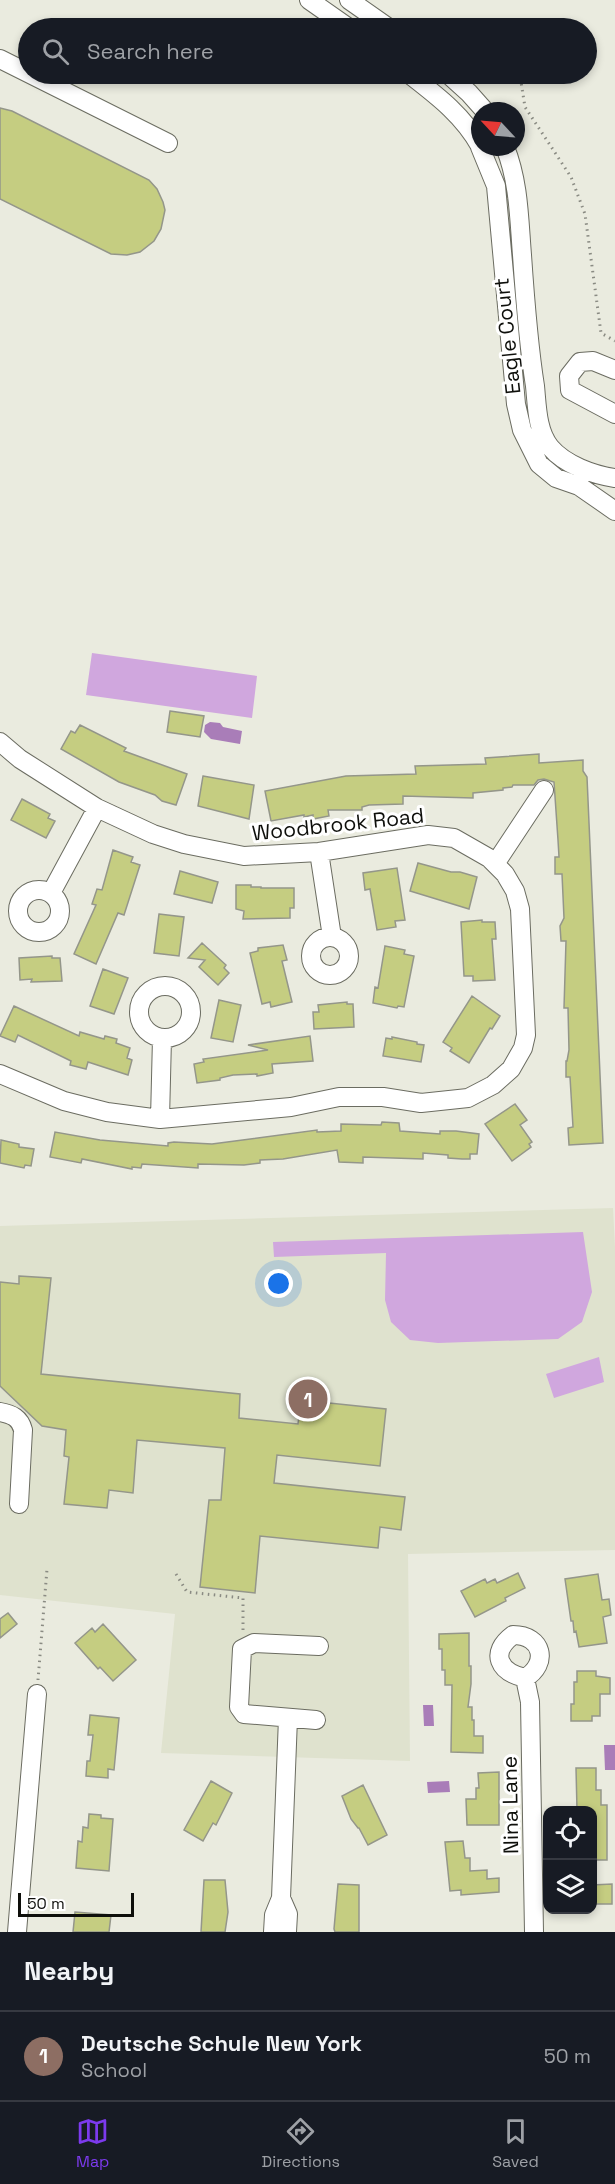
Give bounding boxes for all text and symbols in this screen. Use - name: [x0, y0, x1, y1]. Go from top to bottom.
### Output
- search box: [18, 18, 597, 84]
- icon: search: [39, 35, 72, 68]
- text: Search here: [87, 37, 214, 65]
- north arrow: [471, 102, 525, 156]
- street label: Eagle Court: [487, 276, 527, 396]
- street label: Woodbrook Road: [251, 802, 425, 846]
- your location: [264, 1269, 293, 1298]
- pin: 1: [288, 1376, 328, 1422]
- street label: Nina Lane: [496, 1756, 524, 1854]
- map controls: [543, 1806, 597, 1914]
- button: locate: [543, 1806, 597, 1860]
- button: layers: [543, 1860, 597, 1914]
- scale bar: [18, 1890, 134, 1918]
- text: 50 m: [27, 1893, 65, 1914]
- text: Nearby: [24, 1954, 114, 1988]
- text: Deutsche Schule New York: [81, 2029, 362, 2057]
- text: 1: [39, 2043, 48, 2069]
- text: 50 m: [544, 2043, 591, 2069]
- text: School: [81, 2057, 147, 2083]
- tab: Map: [76, 2115, 109, 2172]
- tab: Directions: [262, 2115, 340, 2172]
- tab: Saved: [492, 2115, 539, 2172]

